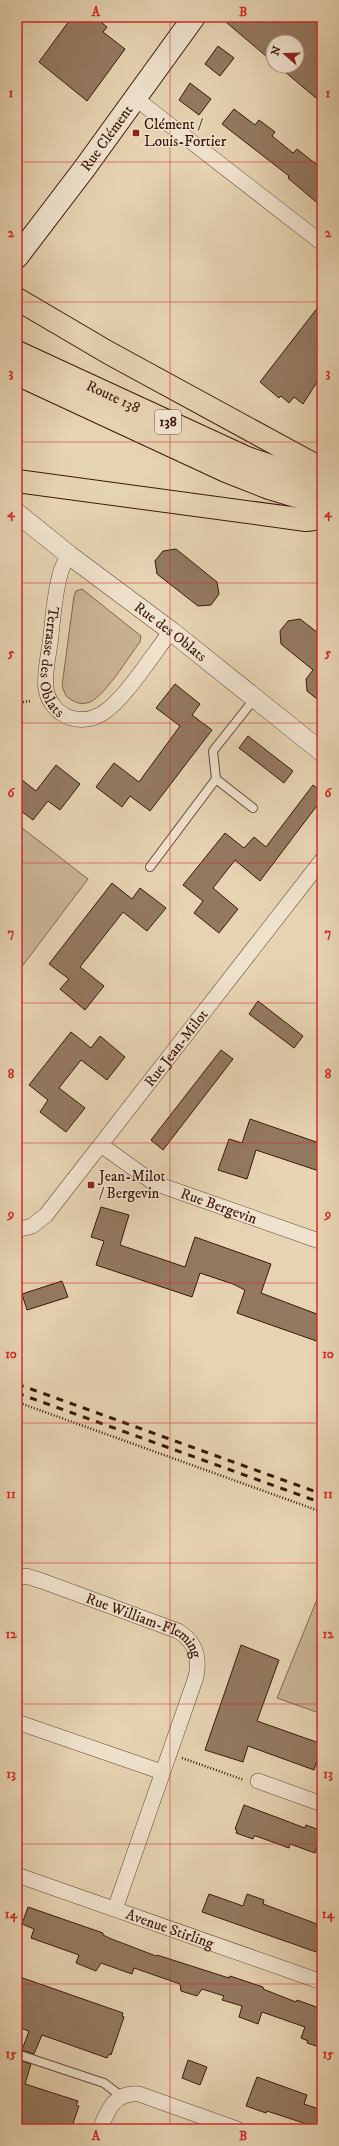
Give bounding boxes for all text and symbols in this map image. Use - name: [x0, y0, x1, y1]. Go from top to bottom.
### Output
- text: A: [91, 4, 101, 20]
- text: B: [239, 4, 247, 20]
- north arrow: [265, 34, 305, 74]
- text: N: [268, 44, 285, 58]
- text: 1: [9, 85, 14, 101]
- text: 1: [326, 85, 331, 101]
- street label: Rue Clément: [76, 101, 137, 175]
- place label: Clément / Louis-Fortier: [144, 115, 227, 151]
- marker: Clément / Louis-Fortier: [131, 128, 141, 138]
- text: 2: [8, 225, 15, 241]
- text: 2: [325, 225, 332, 241]
- text: 3: [9, 365, 14, 381]
- text: 3: [326, 365, 331, 381]
- street label: Route 138: [83, 376, 143, 417]
- road number: 138: [155, 410, 181, 434]
- text: 4: [6, 505, 15, 522]
- text: 4: [323, 505, 332, 522]
- street label: Rue des Oblats: [130, 597, 211, 666]
- street label: Terrasse des Oblats: [36, 606, 68, 722]
- text: 5: [7, 645, 15, 661]
- text: 5: [324, 645, 332, 661]
- text: 6: [8, 785, 16, 801]
- text: 6: [325, 785, 333, 801]
- text: 7: [8, 925, 15, 941]
- text: 7: [325, 925, 332, 941]
- street label: Rue Jean-Milot: [140, 1005, 212, 1090]
- text: 8: [8, 1066, 15, 1082]
- text: 8: [325, 1066, 332, 1082]
- place label: Jean-Milot / Bergevin: [97, 1167, 166, 1203]
- marker: Jean-Milot / Bergevin: [86, 1180, 96, 1190]
- street label: Rue Bergevin: [178, 1184, 260, 1228]
- text: 9: [7, 1206, 14, 1222]
- text: 9: [324, 1206, 331, 1222]
- text: 10: [5, 1346, 17, 1362]
- text: 10: [322, 1346, 334, 1362]
- text: 11: [6, 1486, 16, 1502]
- text: 11: [323, 1486, 333, 1502]
- street label: Rue William-Fleming: [83, 1588, 207, 1660]
- text: 12: [5, 1626, 17, 1642]
- text: 12: [322, 1626, 334, 1642]
- text: 13: [6, 1766, 16, 1782]
- text: 13: [323, 1766, 333, 1782]
- street label: Avenue Stirling: [123, 1904, 217, 1953]
- text: 14: [5, 1906, 18, 1923]
- text: 14: [322, 1906, 335, 1923]
- text: 15: [5, 2046, 17, 2062]
- text: 15: [322, 2046, 334, 2062]
- text: A: [91, 2128, 101, 2144]
- text: B: [239, 2128, 247, 2144]

